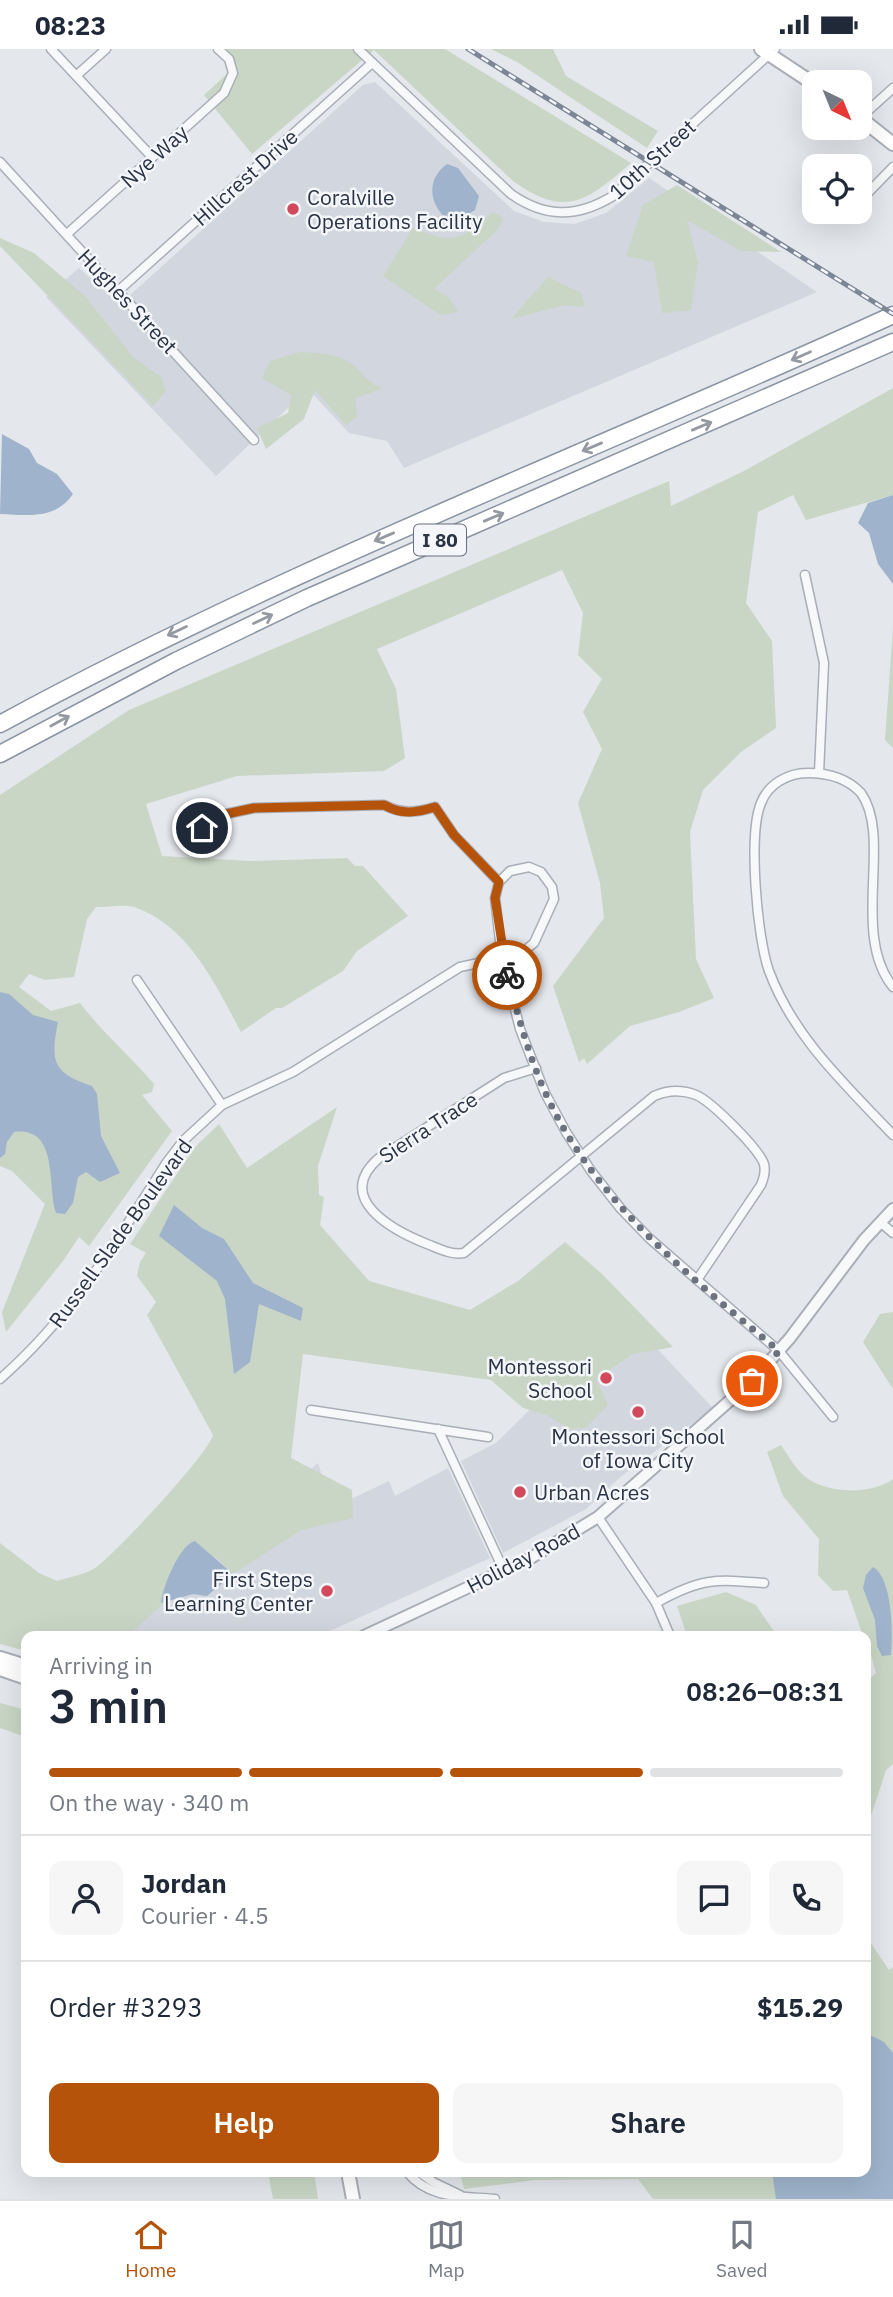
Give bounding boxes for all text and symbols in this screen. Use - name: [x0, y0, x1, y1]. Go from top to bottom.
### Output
- text: 08:23: [35, 8, 106, 42]
- north arrow: [802, 70, 872, 140]
- map controls: [802, 70, 872, 224]
- street label: 10th Street: [603, 113, 701, 205]
- street label: Nye Way: [114, 118, 194, 194]
- street label: Hillcrest Drive: [186, 122, 304, 232]
- button: locate: [802, 154, 872, 224]
- place label: Coralville Operations Facility: [307, 183, 483, 235]
- marker: Coralville Operations Facility: [285, 201, 301, 217]
- street label: Hughes Street: [72, 242, 184, 360]
- one-way arrow: [791, 350, 812, 363]
- one-way arrow: [691, 419, 712, 432]
- one-way arrow: [582, 441, 604, 454]
- one-way arrow: [482, 510, 504, 523]
- road number: I 80: [414, 525, 466, 555]
- one-way arrow: [373, 531, 395, 544]
- one-way arrow: [252, 612, 273, 625]
- one-way arrow: [167, 625, 188, 639]
- one-way arrow: [49, 714, 70, 727]
- pin: [172, 798, 232, 858]
- icon: home: [183, 809, 221, 847]
- courier: [472, 940, 542, 1010]
- icon: bike: [488, 956, 526, 994]
- street label: Sierra Trace: [373, 1085, 483, 1169]
- street label: Russell Slade Boulevard: [42, 1133, 198, 1333]
- pin: [722, 1351, 782, 1411]
- place label: Montessori School: [487, 1352, 592, 1404]
- icon: bag: [733, 1362, 771, 1400]
- marker: Montessori School: [598, 1370, 614, 1386]
- marker: Montessori School of Iowa City: [630, 1404, 646, 1420]
- place label: Montessori School of Iowa City: [551, 1422, 725, 1474]
- place label: Urban Acres: [534, 1478, 650, 1506]
- marker: Urban Acres: [512, 1484, 528, 1500]
- street label: Holiday Road: [461, 1516, 585, 1600]
- place label: First Steps Learning Center: [164, 1565, 313, 1617]
- marker: First Steps Learning Center: [319, 1583, 335, 1599]
- text: Arriving in: [49, 1650, 153, 1680]
- text: 08:26–08:31: [686, 1674, 843, 1708]
- text: 3 min: [49, 1676, 168, 1736]
- text: On the way · 340 m: [49, 1787, 249, 1817]
- button: person: [49, 1861, 123, 1935]
- button: chat: [677, 1861, 751, 1935]
- button: phone: [769, 1861, 843, 1935]
- text: Jordan: [141, 1866, 227, 1900]
- text: Courier · 4.5: [141, 1900, 269, 1930]
- text: Order #3293: [49, 1990, 203, 2024]
- text: $15.29: [757, 1990, 843, 2024]
- button: Help: [49, 2083, 439, 2163]
- button: Share: [453, 2083, 843, 2163]
- tab: Home: [125, 2216, 176, 2282]
- tab: Map: [427, 2216, 465, 2282]
- tab: Saved: [716, 2216, 768, 2282]

